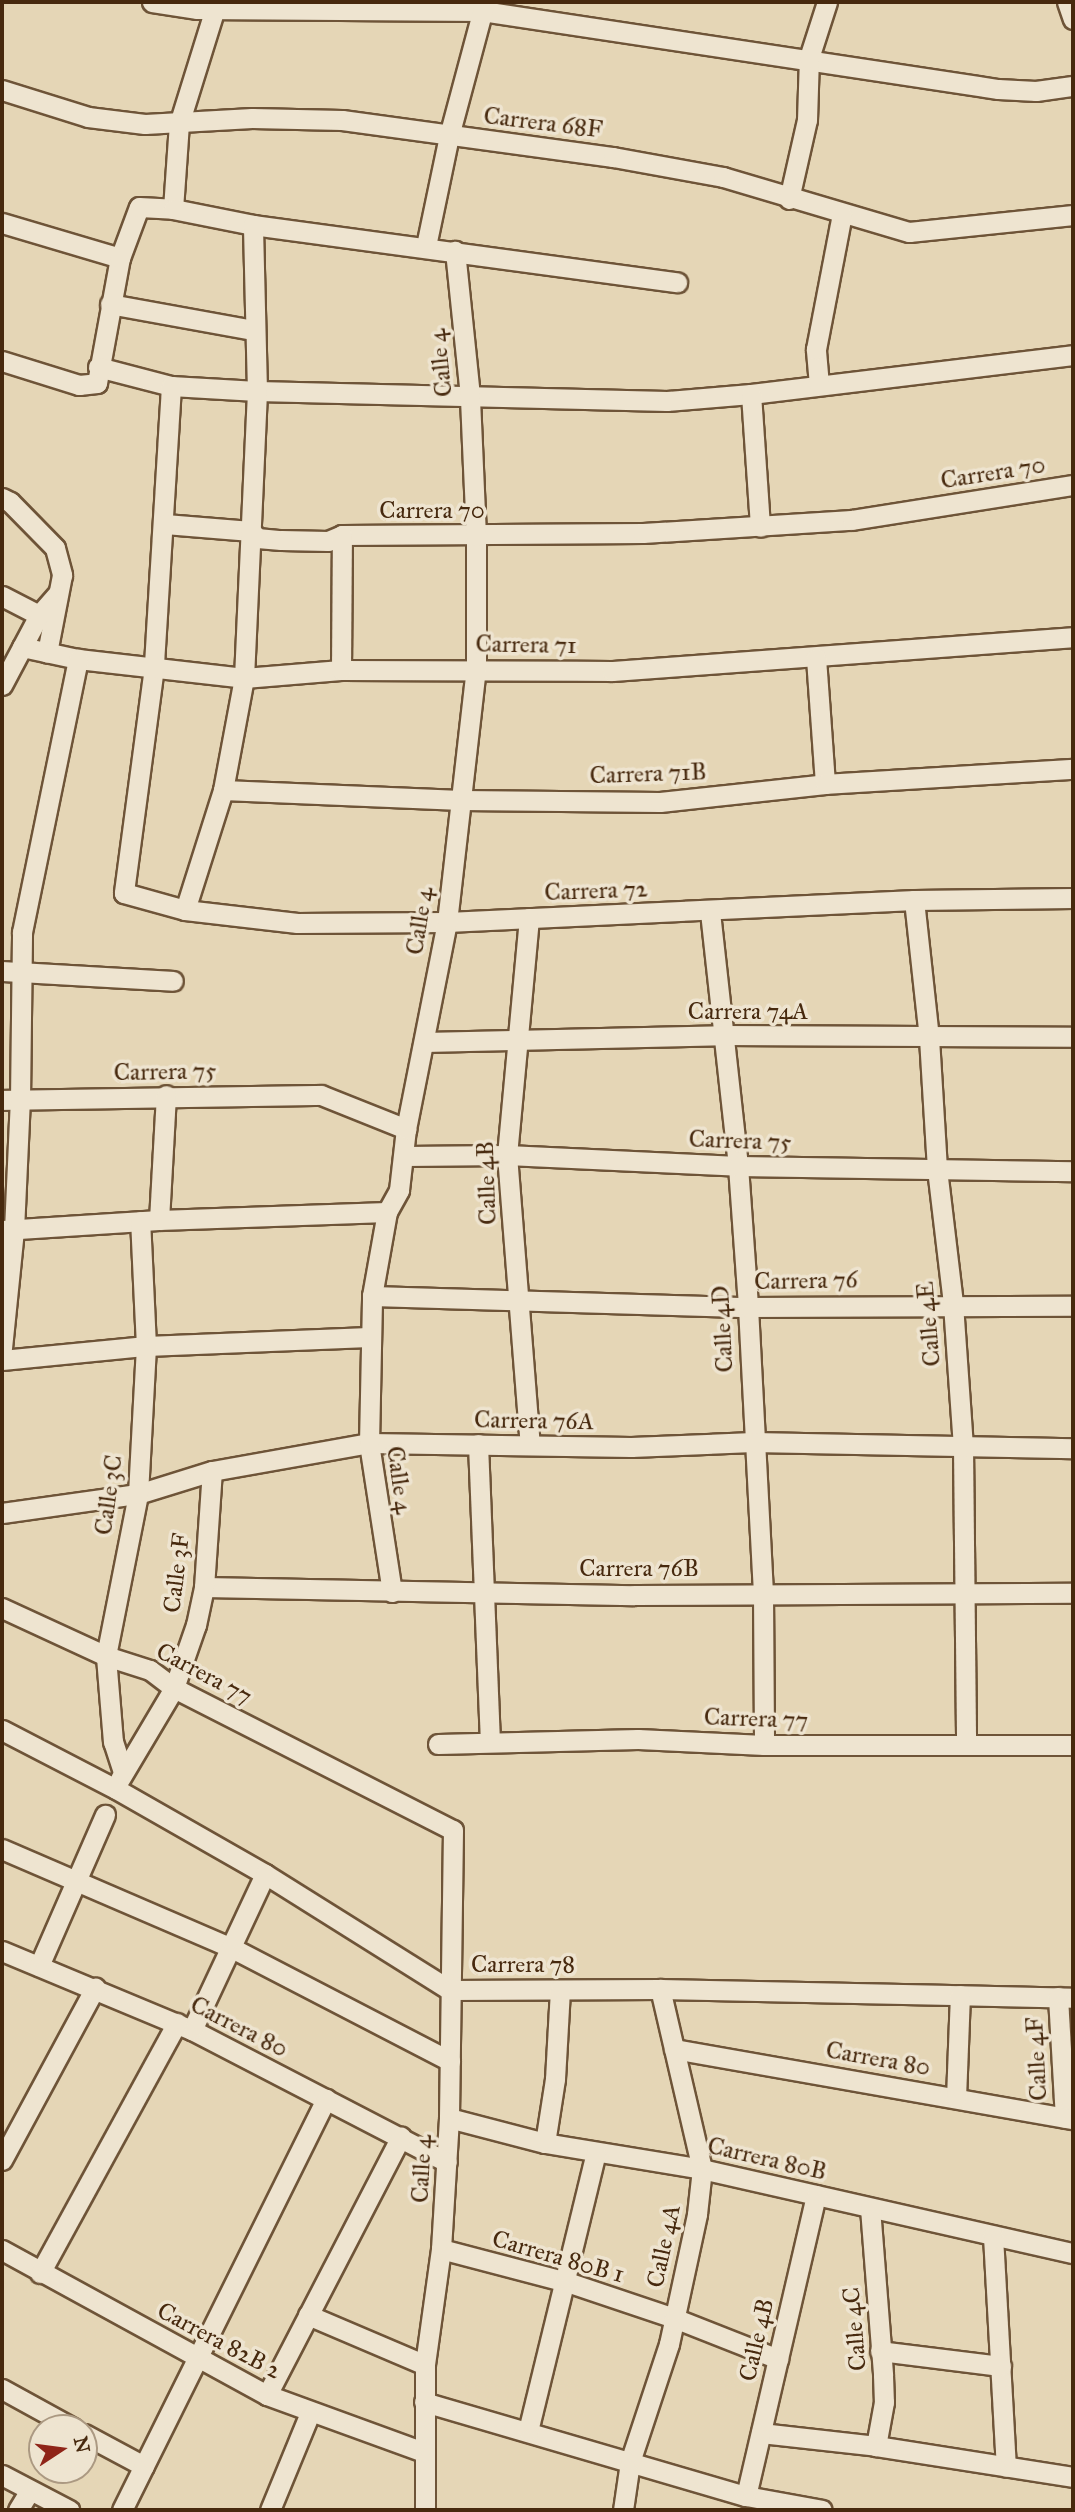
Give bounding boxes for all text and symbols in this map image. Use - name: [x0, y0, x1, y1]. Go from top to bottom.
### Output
- street label: Carrera 68F: [482, 101, 604, 145]
- street label: Calle 4: [423, 328, 459, 398]
- street label: Carrera 70: [939, 451, 1047, 495]
- street label: Carrera 70: [379, 497, 485, 525]
- street label: Carrera 71: [475, 630, 577, 660]
- street label: Carrera 71B: [589, 758, 707, 790]
- street label: Carrera 72: [544, 875, 648, 907]
- street label: Calle 4: [400, 885, 440, 957]
- street label: Carrera 74A: [688, 998, 808, 1026]
- street label: Carrera 75: [113, 1057, 217, 1087]
- street label: Carrera 75: [688, 1125, 792, 1157]
- street label: Calle 4B: [471, 1141, 503, 1225]
- street label: Carrera 76: [754, 1266, 858, 1296]
- street label: Calle 4E: [911, 1280, 947, 1368]
- street label: Calle 4D: [706, 1285, 740, 1373]
- street label: Carrera 76A: [474, 1406, 594, 1436]
- street label: Calle 4: [380, 1444, 418, 1516]
- street label: Calle 3C: [89, 1453, 129, 1537]
- street label: Calle 3F: [158, 1532, 196, 1614]
- street label: Carrera 76B: [579, 1555, 699, 1583]
- street label: Carrera 77: [151, 1637, 257, 1711]
- street label: Carrera 77: [703, 1703, 809, 1735]
- street label: Carrera 78: [471, 1951, 575, 1979]
- street label: Carrera 80: [186, 1990, 292, 2064]
- street label: Calle 4F: [1020, 2016, 1054, 2102]
- street label: Carrera 80: [824, 2036, 932, 2082]
- street label: Carrera 80B: [705, 2131, 829, 2187]
- street label: Calle 4: [406, 2134, 438, 2204]
- street label: Calle 4A: [641, 2202, 687, 2290]
- street label: Carrera 80B 1: [489, 2224, 627, 2290]
- street label: Calle 4C: [837, 2286, 873, 2372]
- street label: Carrera 82B 2: [152, 2296, 286, 2386]
- street label: Calle 4B: [734, 2296, 780, 2384]
- north arrow: [28, 2414, 98, 2484]
- text: N: [69, 2434, 95, 2455]

